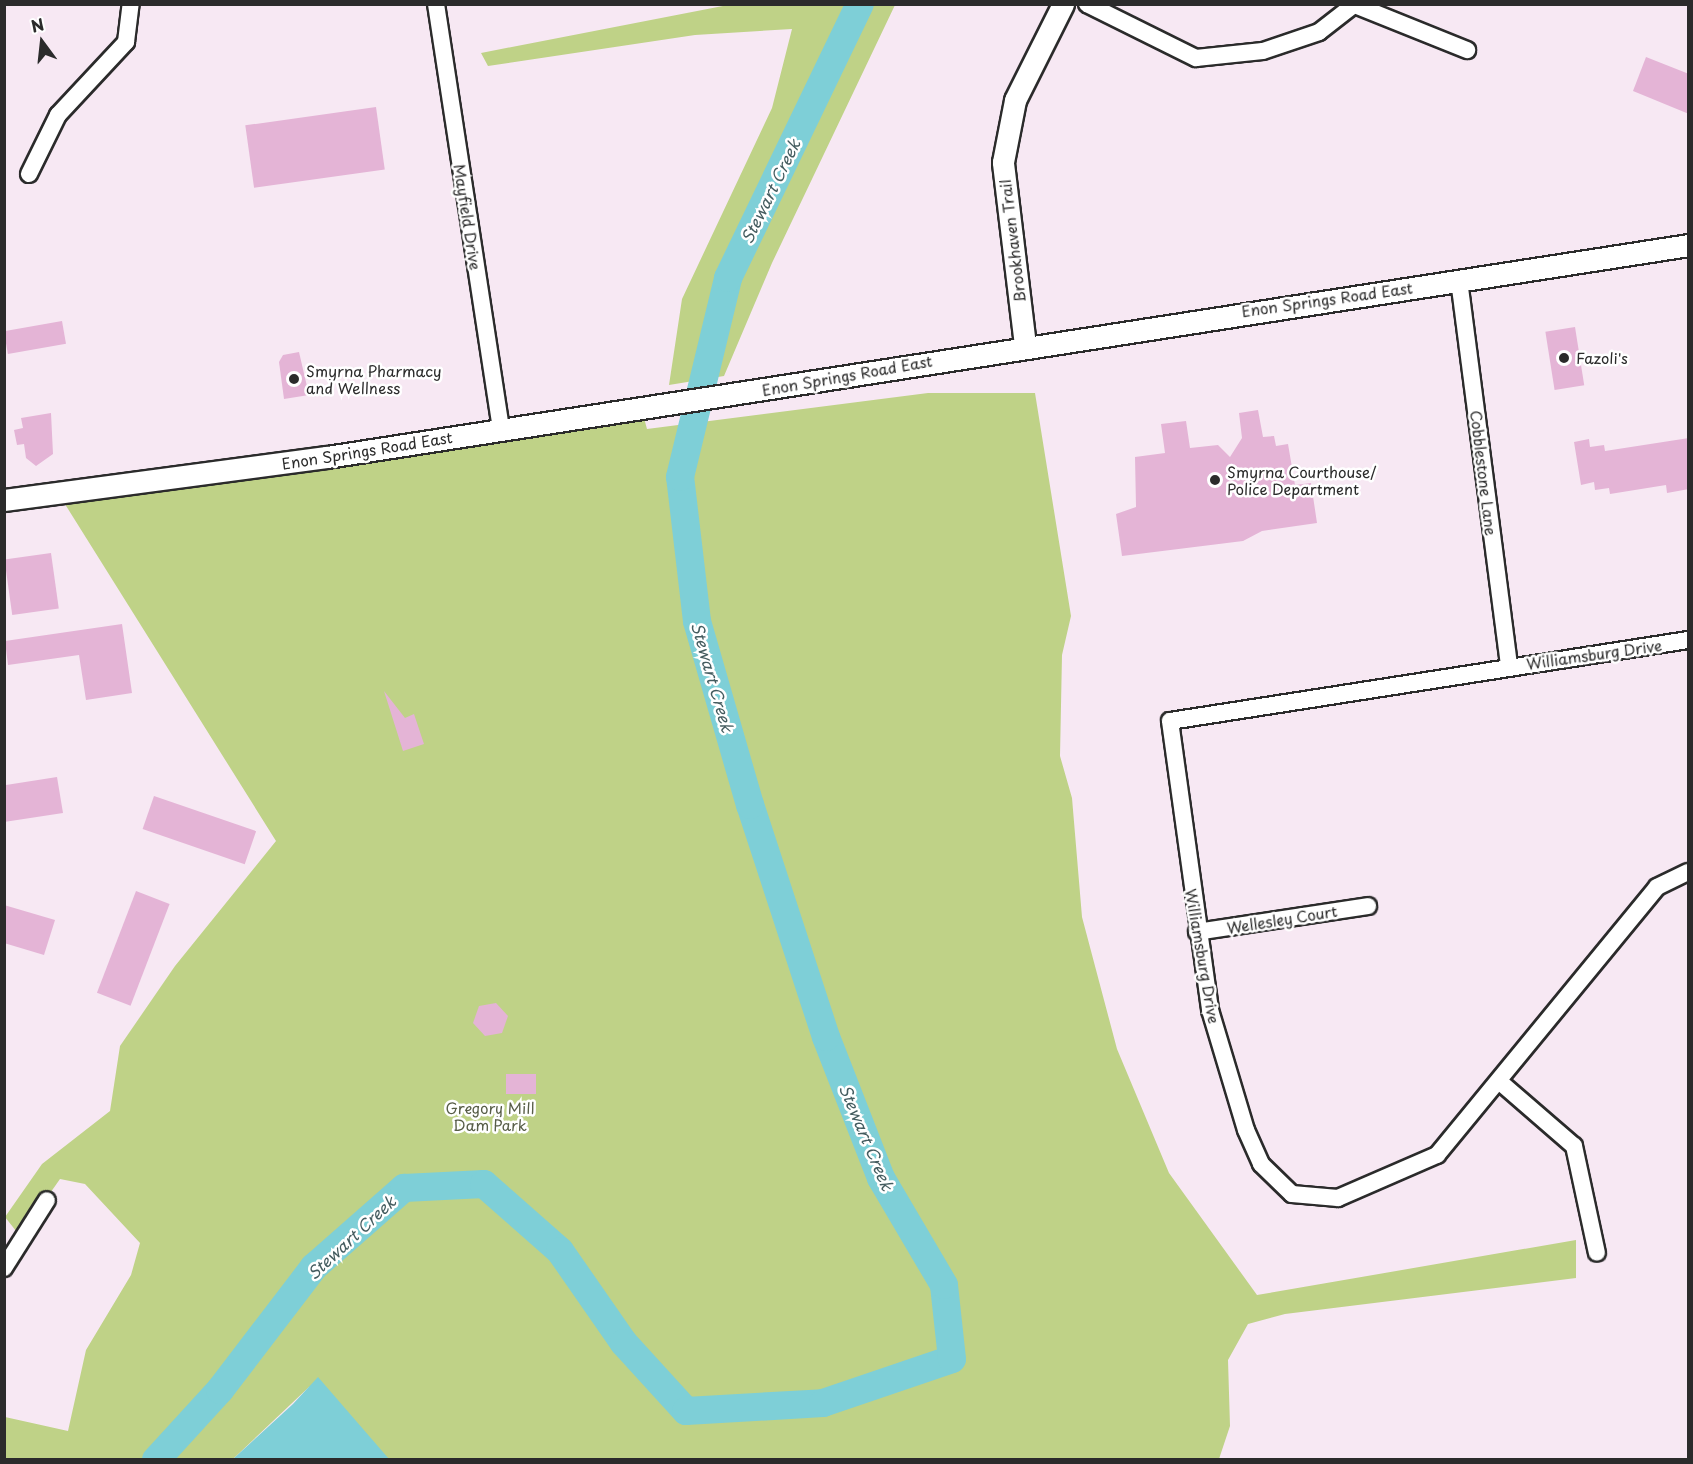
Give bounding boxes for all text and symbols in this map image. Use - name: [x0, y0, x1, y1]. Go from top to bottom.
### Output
- text: N: [28, 11, 47, 38]
- north arrow: [12, 12, 72, 72]
- water label: Stewart Creek: [736, 136, 804, 246]
- street label: Mayfield Drive: [451, 163, 485, 271]
- street label: Brookhaven Trail: [995, 178, 1029, 304]
- street label: Enon Springs Road East: [1241, 278, 1413, 320]
- place label: Fazoli's: [1576, 349, 1628, 367]
- street label: Enon Springs Road East: [761, 351, 933, 399]
- marker: Fazoli's: [1557, 351, 1571, 365]
- place label: Smyrna Pharmacy and Wellness: [306, 361, 442, 396]
- marker: Smyrna Pharmacy and Wellness: [287, 372, 301, 386]
- street label: Cobblestone Lane: [1467, 409, 1501, 537]
- street label: Enon Springs Road East: [281, 428, 453, 472]
- place label: Smyrna Courthouse/ Police Department: [1227, 462, 1376, 497]
- marker: Smyrna Courthouse/ Police Department: [1208, 473, 1222, 487]
- water label: Stewart Creek: [688, 620, 738, 734]
- street label: Williamsburg Drive: [1524, 635, 1664, 673]
- street label: Williamsburg Drive: [1182, 887, 1224, 1025]
- street label: Wellesley Court: [1225, 901, 1339, 937]
- water label: Stewart Creek: [836, 1081, 898, 1193]
- park label: Gregory Mill Dam Park: [445, 1098, 535, 1133]
- water label: Stewart Creek: [303, 1191, 399, 1283]

